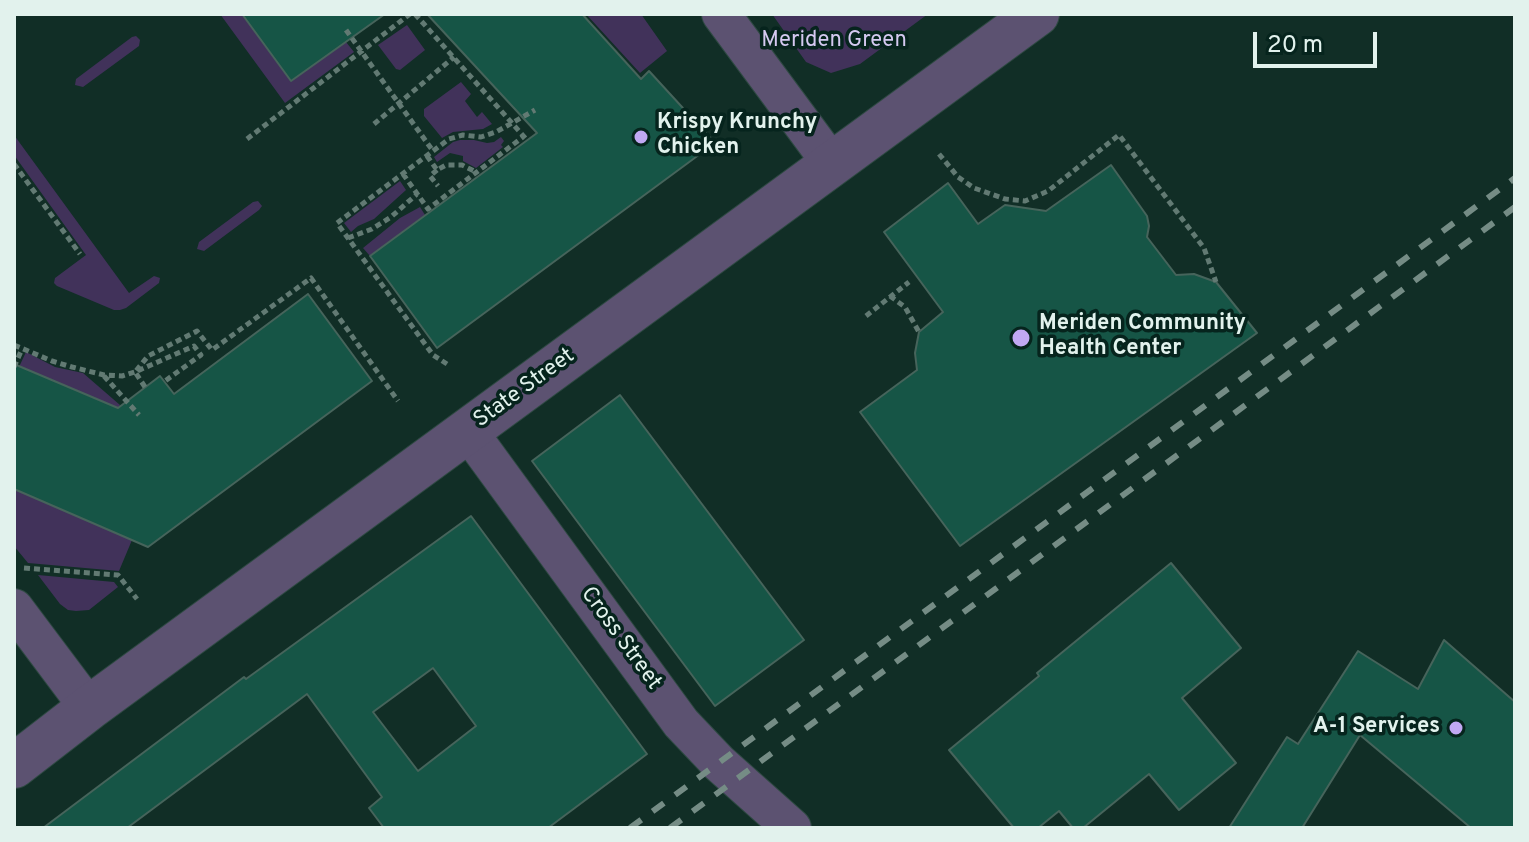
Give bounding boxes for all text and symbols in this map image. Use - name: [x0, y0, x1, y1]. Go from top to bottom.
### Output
- scale bar: [1257, 16, 1381, 66]
- park label: Meriden Green: [761, 29, 907, 55]
- text: 20 m: [1267, 31, 1323, 61]
- place label: Krispy Krunchy Chicken: [657, 111, 817, 162]
- marker: Krispy Krunchy Chicken: [632, 128, 650, 146]
- place label: Meriden Community Health Center: [1039, 312, 1246, 364]
- marker: Meriden Community Health Center: [1010, 327, 1032, 349]
- street label: State Street: [470, 344, 580, 434]
- street label: Cross Street: [574, 582, 666, 696]
- place label: A-1 Services: [1313, 715, 1440, 741]
- marker: A-1 Services: [1447, 719, 1465, 737]

